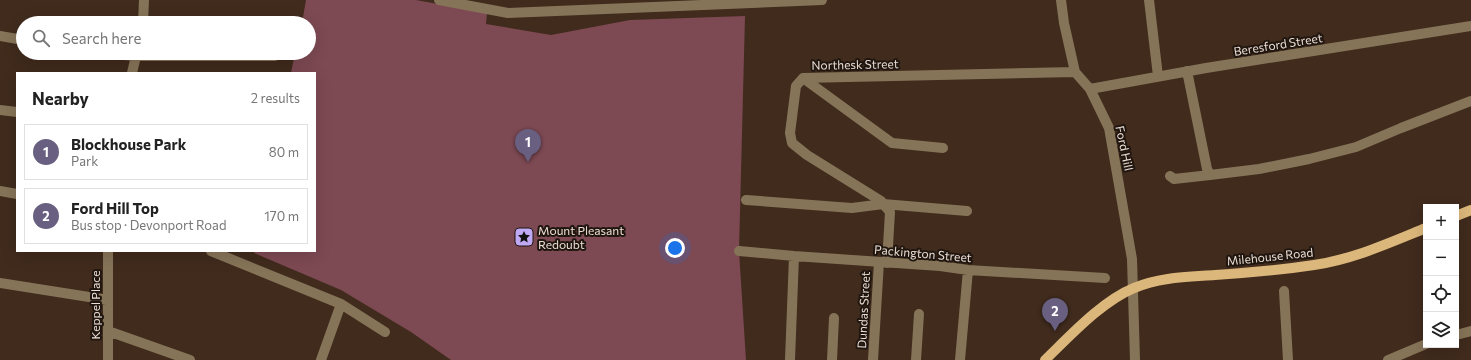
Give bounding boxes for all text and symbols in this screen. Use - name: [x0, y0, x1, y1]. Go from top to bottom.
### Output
- search box: [16, 16, 316, 60]
- icon: search: [30, 27, 52, 49]
- text: Search here: [62, 29, 141, 47]
- street label: Beresford Street: [1233, 30, 1324, 58]
- street label: Northesk Street: [811, 56, 899, 72]
- text: Nearby: [32, 88, 89, 109]
- text: 2 results: [251, 90, 300, 106]
- street label: Ford Hill: [1113, 124, 1137, 172]
- pin: 1: [515, 129, 541, 162]
- text: Blockhouse Park: [71, 135, 186, 153]
- text: 1: [43, 144, 49, 160]
- text: 80 m: [269, 144, 299, 160]
- text: Park: [71, 153, 98, 169]
- text: Ford Hill Top: [71, 199, 159, 217]
- map controls: [1423, 204, 1459, 348]
- button: +: [1423, 204, 1459, 240]
- text: 2: [42, 208, 50, 224]
- text: 170 m: [264, 208, 299, 224]
- text: Bus stop · Devonport Road: [71, 217, 226, 233]
- place label: Mount Pleasant Redoubt: [538, 223, 624, 251]
- place icon: Mount Pleasant Redoubt: [513, 226, 535, 248]
- your location: [665, 238, 685, 258]
- button: −: [1423, 240, 1459, 276]
- street label: Packington Street: [874, 242, 972, 264]
- street label: Milehouse Road: [1226, 244, 1314, 267]
- street label: Keppel Place: [88, 271, 102, 339]
- street label: Dundas Street: [854, 271, 872, 349]
- button: locate: [1423, 276, 1459, 312]
- pin: 2: [1042, 298, 1068, 331]
- button: layers: [1423, 312, 1459, 348]

